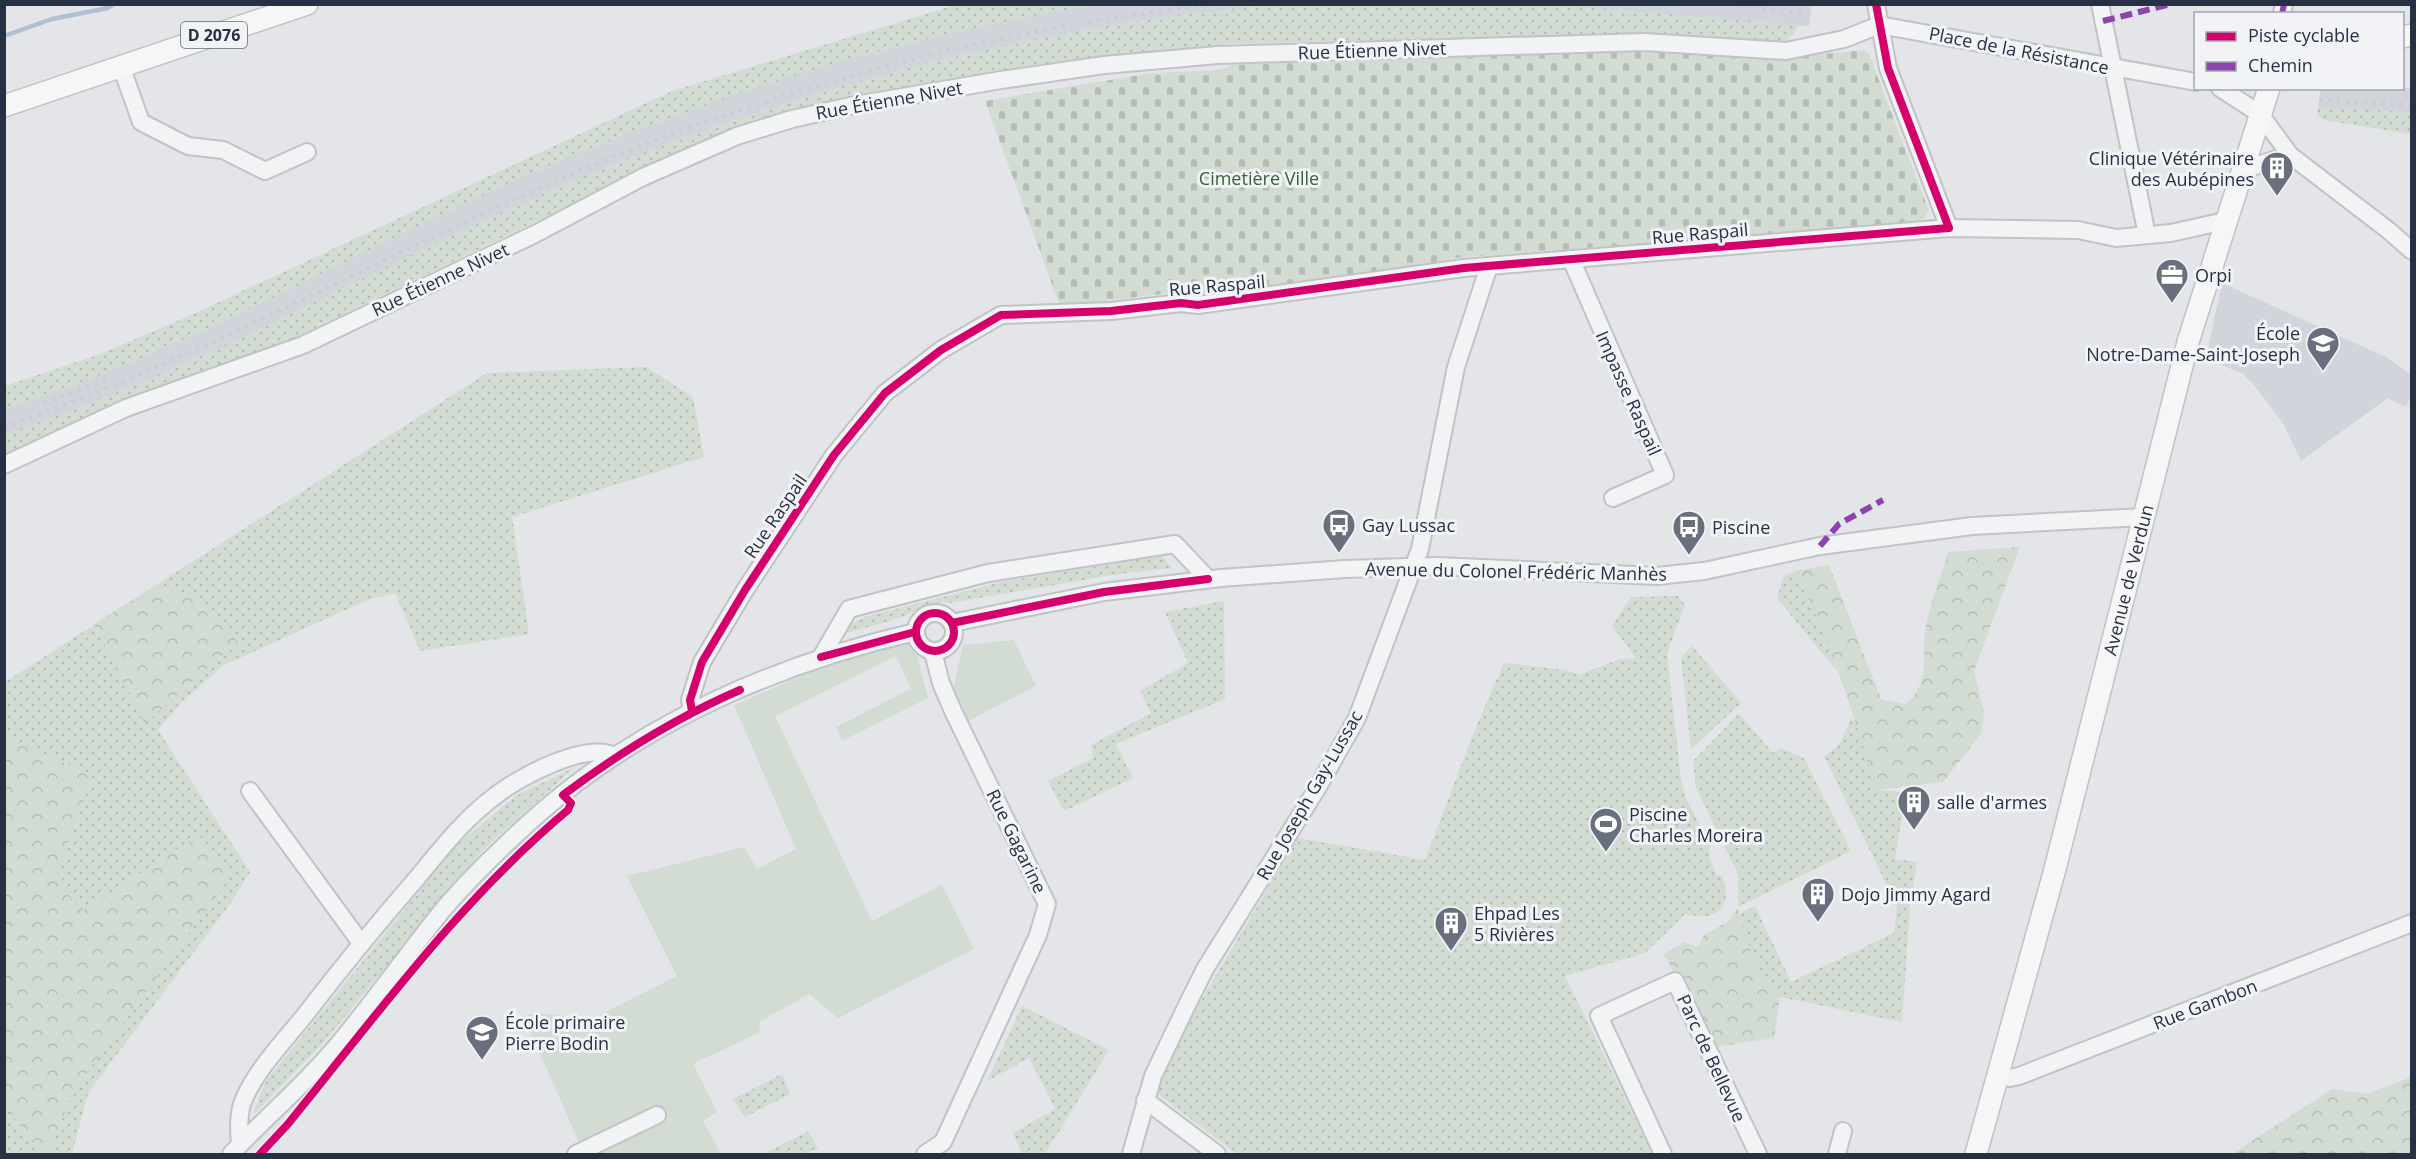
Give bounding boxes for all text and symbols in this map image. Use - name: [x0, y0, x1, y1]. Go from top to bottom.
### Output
- legend: [2194, 12, 2404, 90]
- street label: Place de la Résistance: [1927, 21, 2111, 79]
- road number: D 2076: [181, 22, 247, 48]
- text: Piste cyclable: [2248, 23, 2360, 47]
- street label: Rue Étienne Nivet: [1297, 35, 1447, 65]
- text: Chemin: [2248, 53, 2313, 77]
- street label: Rue Étienne Nivet: [814, 75, 964, 125]
- place label: Clinique Vétérinaire des Aubépines: [2089, 146, 2254, 191]
- building icon: Clinique Vétérinaire des Aubépines: [2259, 150, 2295, 197]
- park label: Cimetière Ville: [1199, 166, 1319, 190]
- street label: Rue Raspail: [1651, 217, 1749, 249]
- street label: Rue Étienne Nivet: [368, 237, 512, 321]
- office icon: Orpi: [2154, 257, 2190, 304]
- place label: Orpi: [2195, 263, 2232, 287]
- street label: Rue Raspail: [1168, 269, 1266, 301]
- place label: École Notre-Dame-Saint-Joseph: [2086, 321, 2300, 366]
- school or university icon: École Notre-Dame-Saint-Joseph: [2305, 325, 2341, 372]
- street label: Impasse Raspail: [1591, 327, 1667, 459]
- street label: Rue Raspail: [738, 469, 812, 563]
- street label: Avenue de Verdun: [2097, 502, 2159, 658]
- bus stop icon: Gay Lussac: [1321, 507, 1357, 554]
- bus stop icon: Piscine: [1671, 509, 1707, 556]
- place label: Gay Lussac: [1362, 513, 1455, 537]
- place label: Piscine: [1712, 515, 1770, 539]
- street label: Avenue du Colonel Frédéric Manhès: [1365, 556, 1667, 586]
- street label: Rue Joseph Gay-Lussac: [1251, 705, 1368, 884]
- building icon: salle d'armes: [1896, 784, 1932, 831]
- street label: Rue Gagarine: [981, 785, 1053, 897]
- place label: salle d'armes: [1937, 790, 2047, 814]
- place label: Piscine Charles Moreira: [1629, 802, 1763, 847]
- sports icon: Piscine Charles Moreira: [1588, 806, 1624, 853]
- building icon: Dojo Jimmy Agard: [1800, 876, 1836, 923]
- place label: Dojo Jimmy Agard: [1841, 882, 1991, 906]
- place label: Ehpad Les 5 Rivières: [1474, 901, 1560, 946]
- building icon: Ehpad Les 5 Rivières: [1433, 905, 1469, 952]
- street label: Rue Gambon: [2150, 973, 2260, 1035]
- street label: Parc de Bellevue: [1672, 990, 1752, 1126]
- place label: École primaire Pierre Bodin: [505, 1010, 625, 1055]
- school or university icon: École primaire Pierre Bodin: [464, 1014, 500, 1061]

